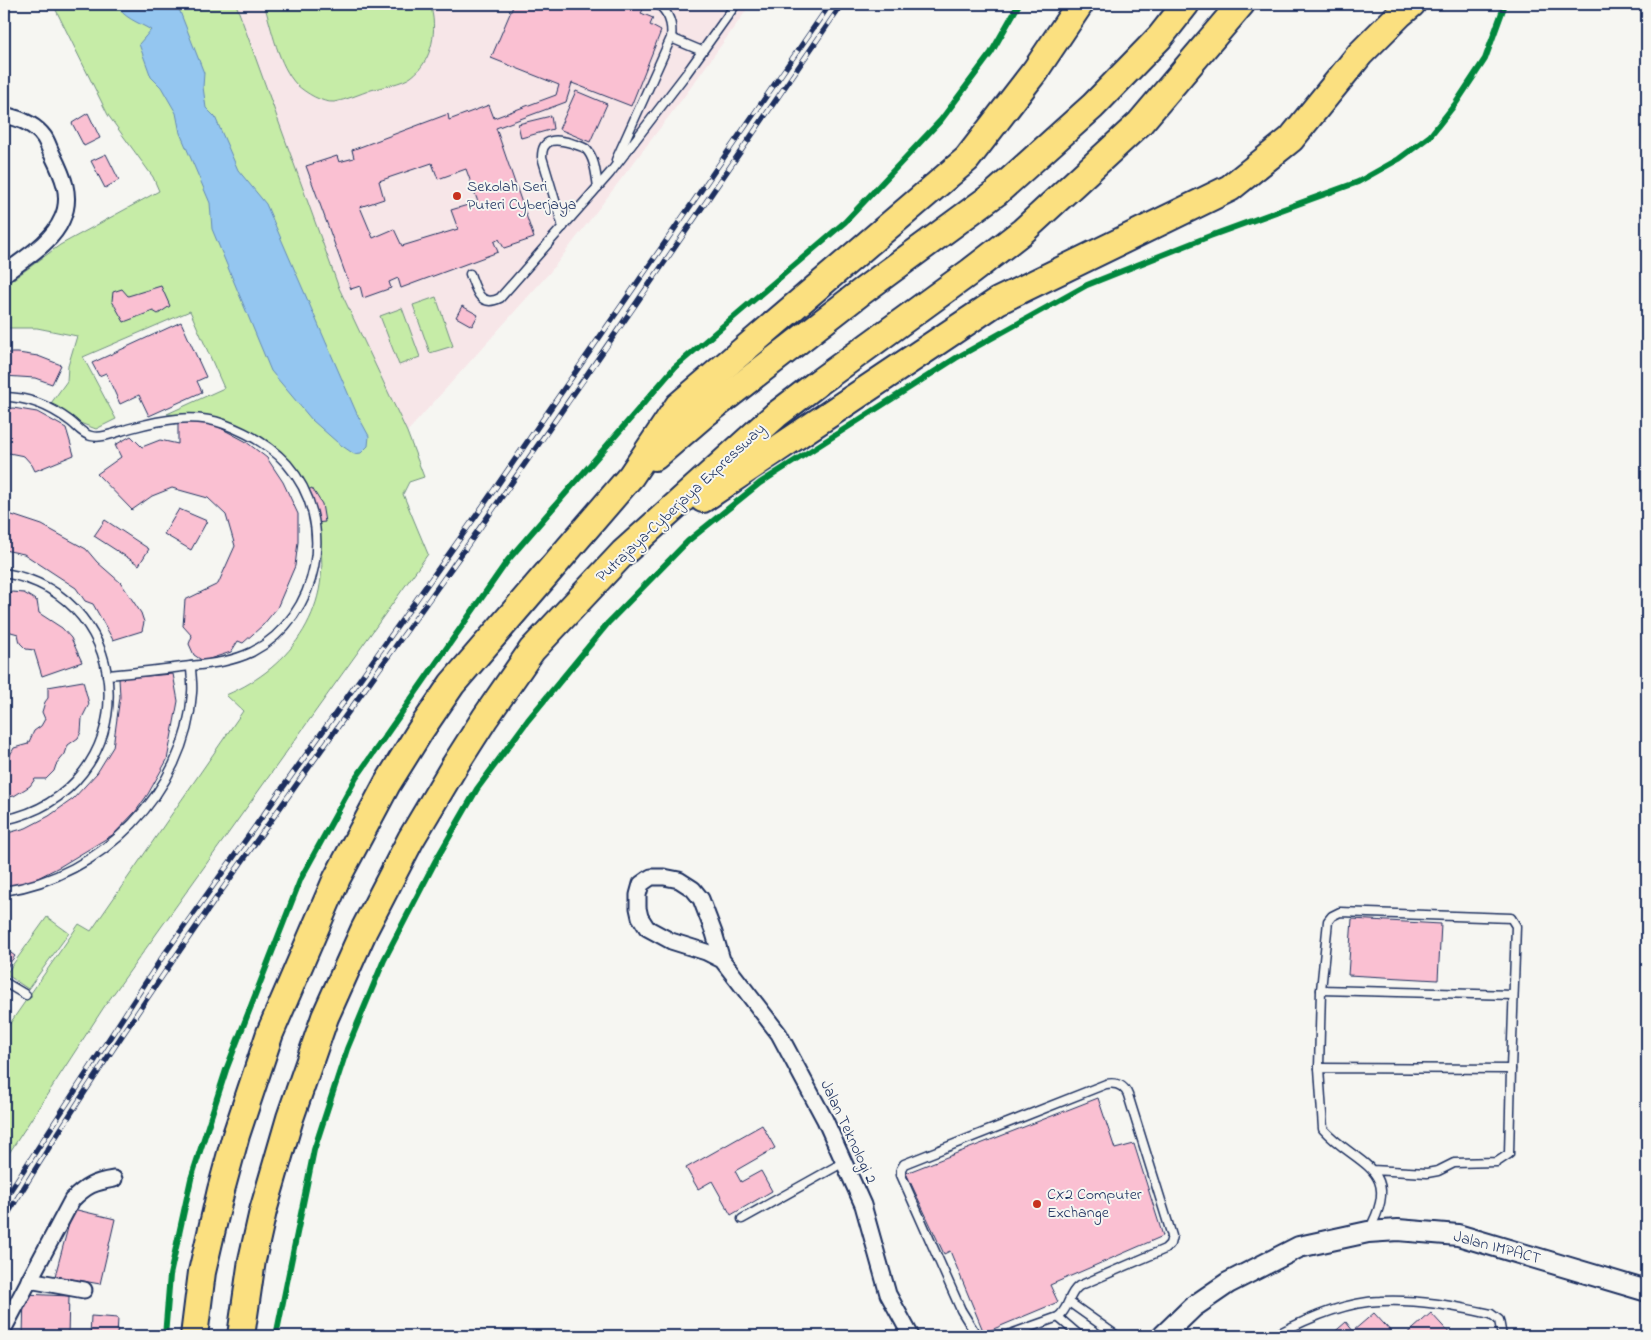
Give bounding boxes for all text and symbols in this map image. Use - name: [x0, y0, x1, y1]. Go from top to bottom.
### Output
- place label: Sekolah Seri Puteri Cyberjaya: [467, 175, 576, 217]
- marker: Sekolah Seri Puteri Cyberjaya: [451, 190, 463, 202]
- street label: Putrajaya–Cyberjaya Expressway: [591, 418, 771, 588]
- street label: Jalan Teknologi 2: [814, 1076, 883, 1188]
- place label: CX2 Computer Exchange: [1047, 1183, 1142, 1225]
- marker: CX2 Computer Exchange: [1031, 1198, 1043, 1210]
- street label: Jalan IMPACT: [1451, 1225, 1543, 1271]

